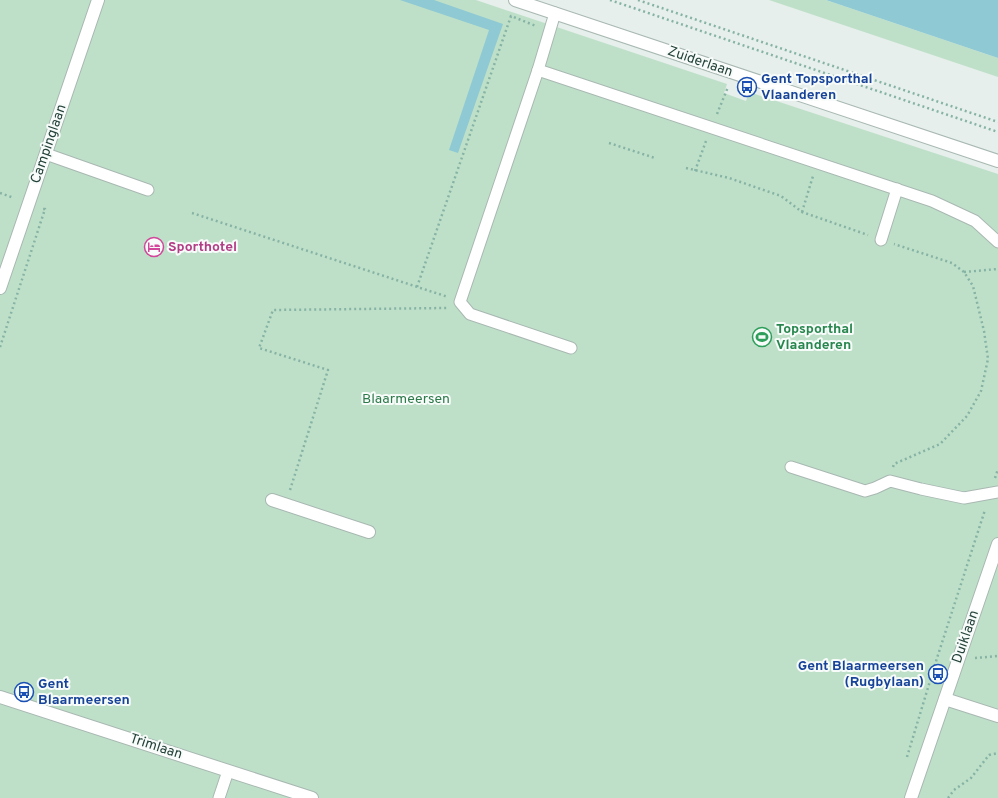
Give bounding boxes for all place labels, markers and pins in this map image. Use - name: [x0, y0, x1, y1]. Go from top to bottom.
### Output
- place label: Gent Topsporthal Vlaanderen: [761, 71, 873, 104]
- bus stop icon: Gent Topsporthal Vlaanderen: [736, 76, 758, 98]
- hotel icon: Sporthotel: [143, 236, 165, 258]
- place label: Sporthotel: [168, 239, 237, 256]
- place label: Topsporthal Vlaanderen: [776, 321, 853, 354]
- sports icon: Topsporthal Vlaanderen: [751, 326, 773, 348]
- place label: Gent Blaarmeersen (Rugbylaan): [798, 658, 924, 691]
- bus stop icon: Gent Blaarmeersen (Rugbylaan): [927, 663, 949, 685]
- place label: Gent Blaarmeersen: [38, 676, 130, 709]
- bus stop icon: Gent Blaarmeersen: [13, 681, 35, 703]

